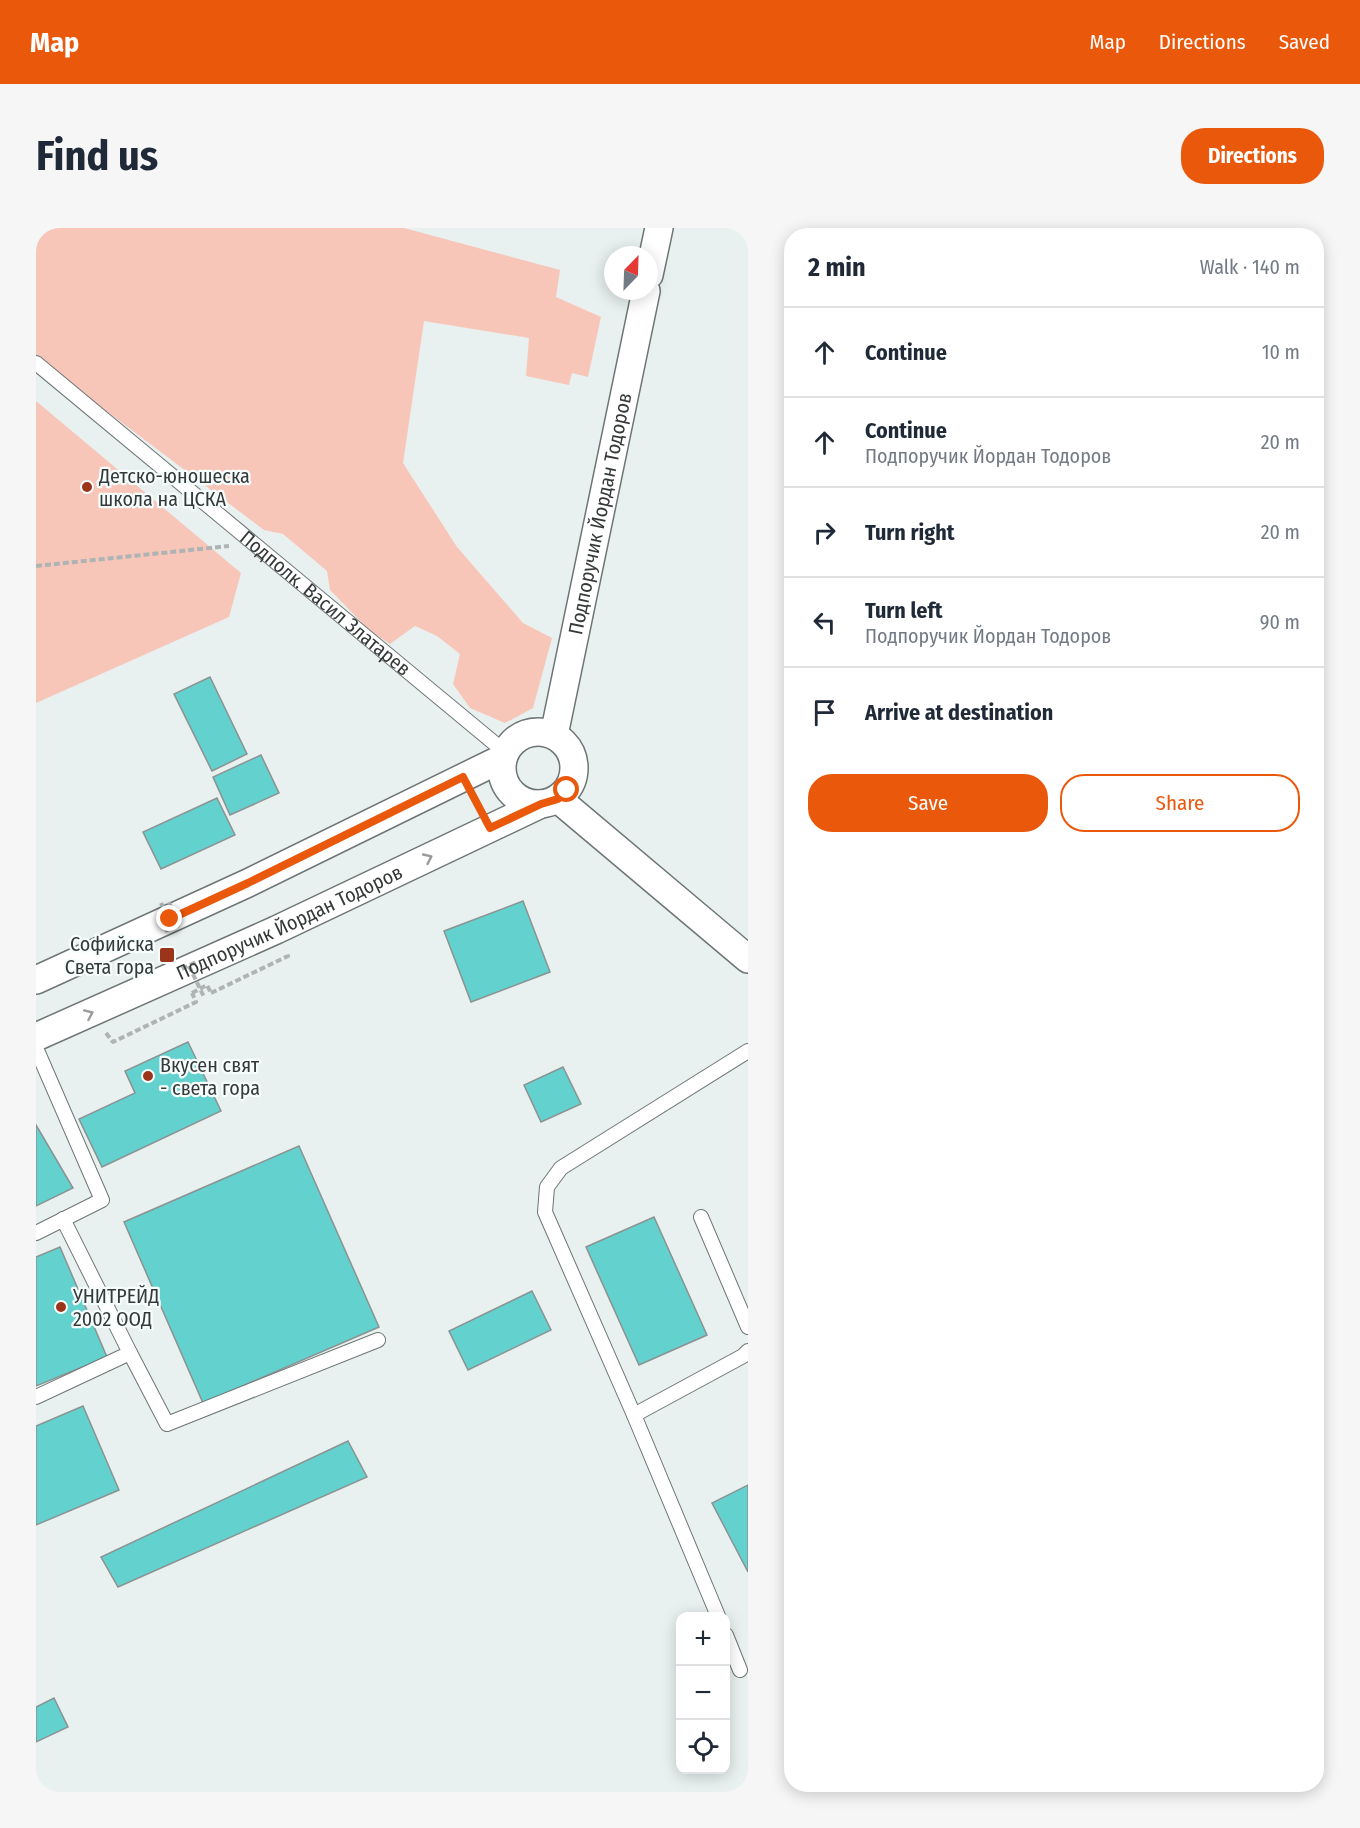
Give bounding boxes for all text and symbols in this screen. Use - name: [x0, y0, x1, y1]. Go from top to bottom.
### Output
- text: Map: [30, 26, 79, 59]
- text: Map: [1089, 29, 1126, 55]
- text: Directions: [1159, 29, 1246, 55]
- text: Saved: [1279, 29, 1330, 55]
- button: Directions: [1181, 128, 1324, 184]
- text: Find us: [36, 131, 158, 181]
- north arrow: [604, 246, 658, 300]
- text: 2 min: [808, 252, 866, 283]
- text: Walk · 140 m: [1200, 255, 1300, 279]
- icon: ahead: [808, 336, 841, 369]
- text: Continue: [865, 339, 947, 366]
- text: 10 m: [1262, 340, 1300, 364]
- street label: Подпоручик Йордан Тодоров: [563, 391, 637, 637]
- text: Continue: [865, 417, 947, 444]
- icon: ahead: [808, 426, 841, 459]
- text: 20 m: [1261, 430, 1300, 454]
- text: Подпоручик Йордан Тодоров: [865, 444, 1111, 468]
- place label: Детско-юношеска школа на ЦСКА: [98, 464, 250, 511]
- marker: Детско-юношеска школа на ЦСКА: [80, 480, 94, 494]
- icon: right: [808, 516, 841, 549]
- text: Turn right: [865, 519, 954, 546]
- text: 20 m: [1261, 520, 1300, 544]
- street label: Подполк. Васил Златарев: [235, 525, 416, 681]
- text: Turn left: [865, 597, 943, 624]
- icon: left: [808, 606, 841, 639]
- text: 90 m: [1260, 610, 1300, 634]
- text: Подпоручик Йордан Тодоров: [865, 624, 1111, 648]
- icon: arrive: [808, 696, 841, 729]
- text: Arrive at destination: [865, 699, 1053, 726]
- button: Save: [808, 774, 1048, 832]
- button: Share: [1060, 774, 1300, 832]
- route start: [553, 776, 579, 802]
- one-way arrow: [422, 853, 433, 865]
- street label: Подпоручик Йордан Тодоров: [172, 860, 406, 985]
- route end: [156, 905, 182, 931]
- place label: Софийска Света гора: [65, 932, 154, 979]
- marker: Софийска Света гора: [158, 946, 176, 964]
- one-way arrow: [83, 1009, 94, 1021]
- place label: Вкусен свят - света гора: [160, 1053, 260, 1100]
- marker: Вкусен свят - света гора: [141, 1069, 155, 1083]
- place label: УНИТРЕЙД 2002 ООД: [72, 1284, 159, 1331]
- marker: УНИТРЕЙД 2002 ООД: [54, 1300, 68, 1314]
- map controls: [676, 1612, 730, 1774]
- button: +: [676, 1612, 730, 1666]
- button: −: [676, 1666, 730, 1720]
- button: locate: [676, 1720, 730, 1774]

